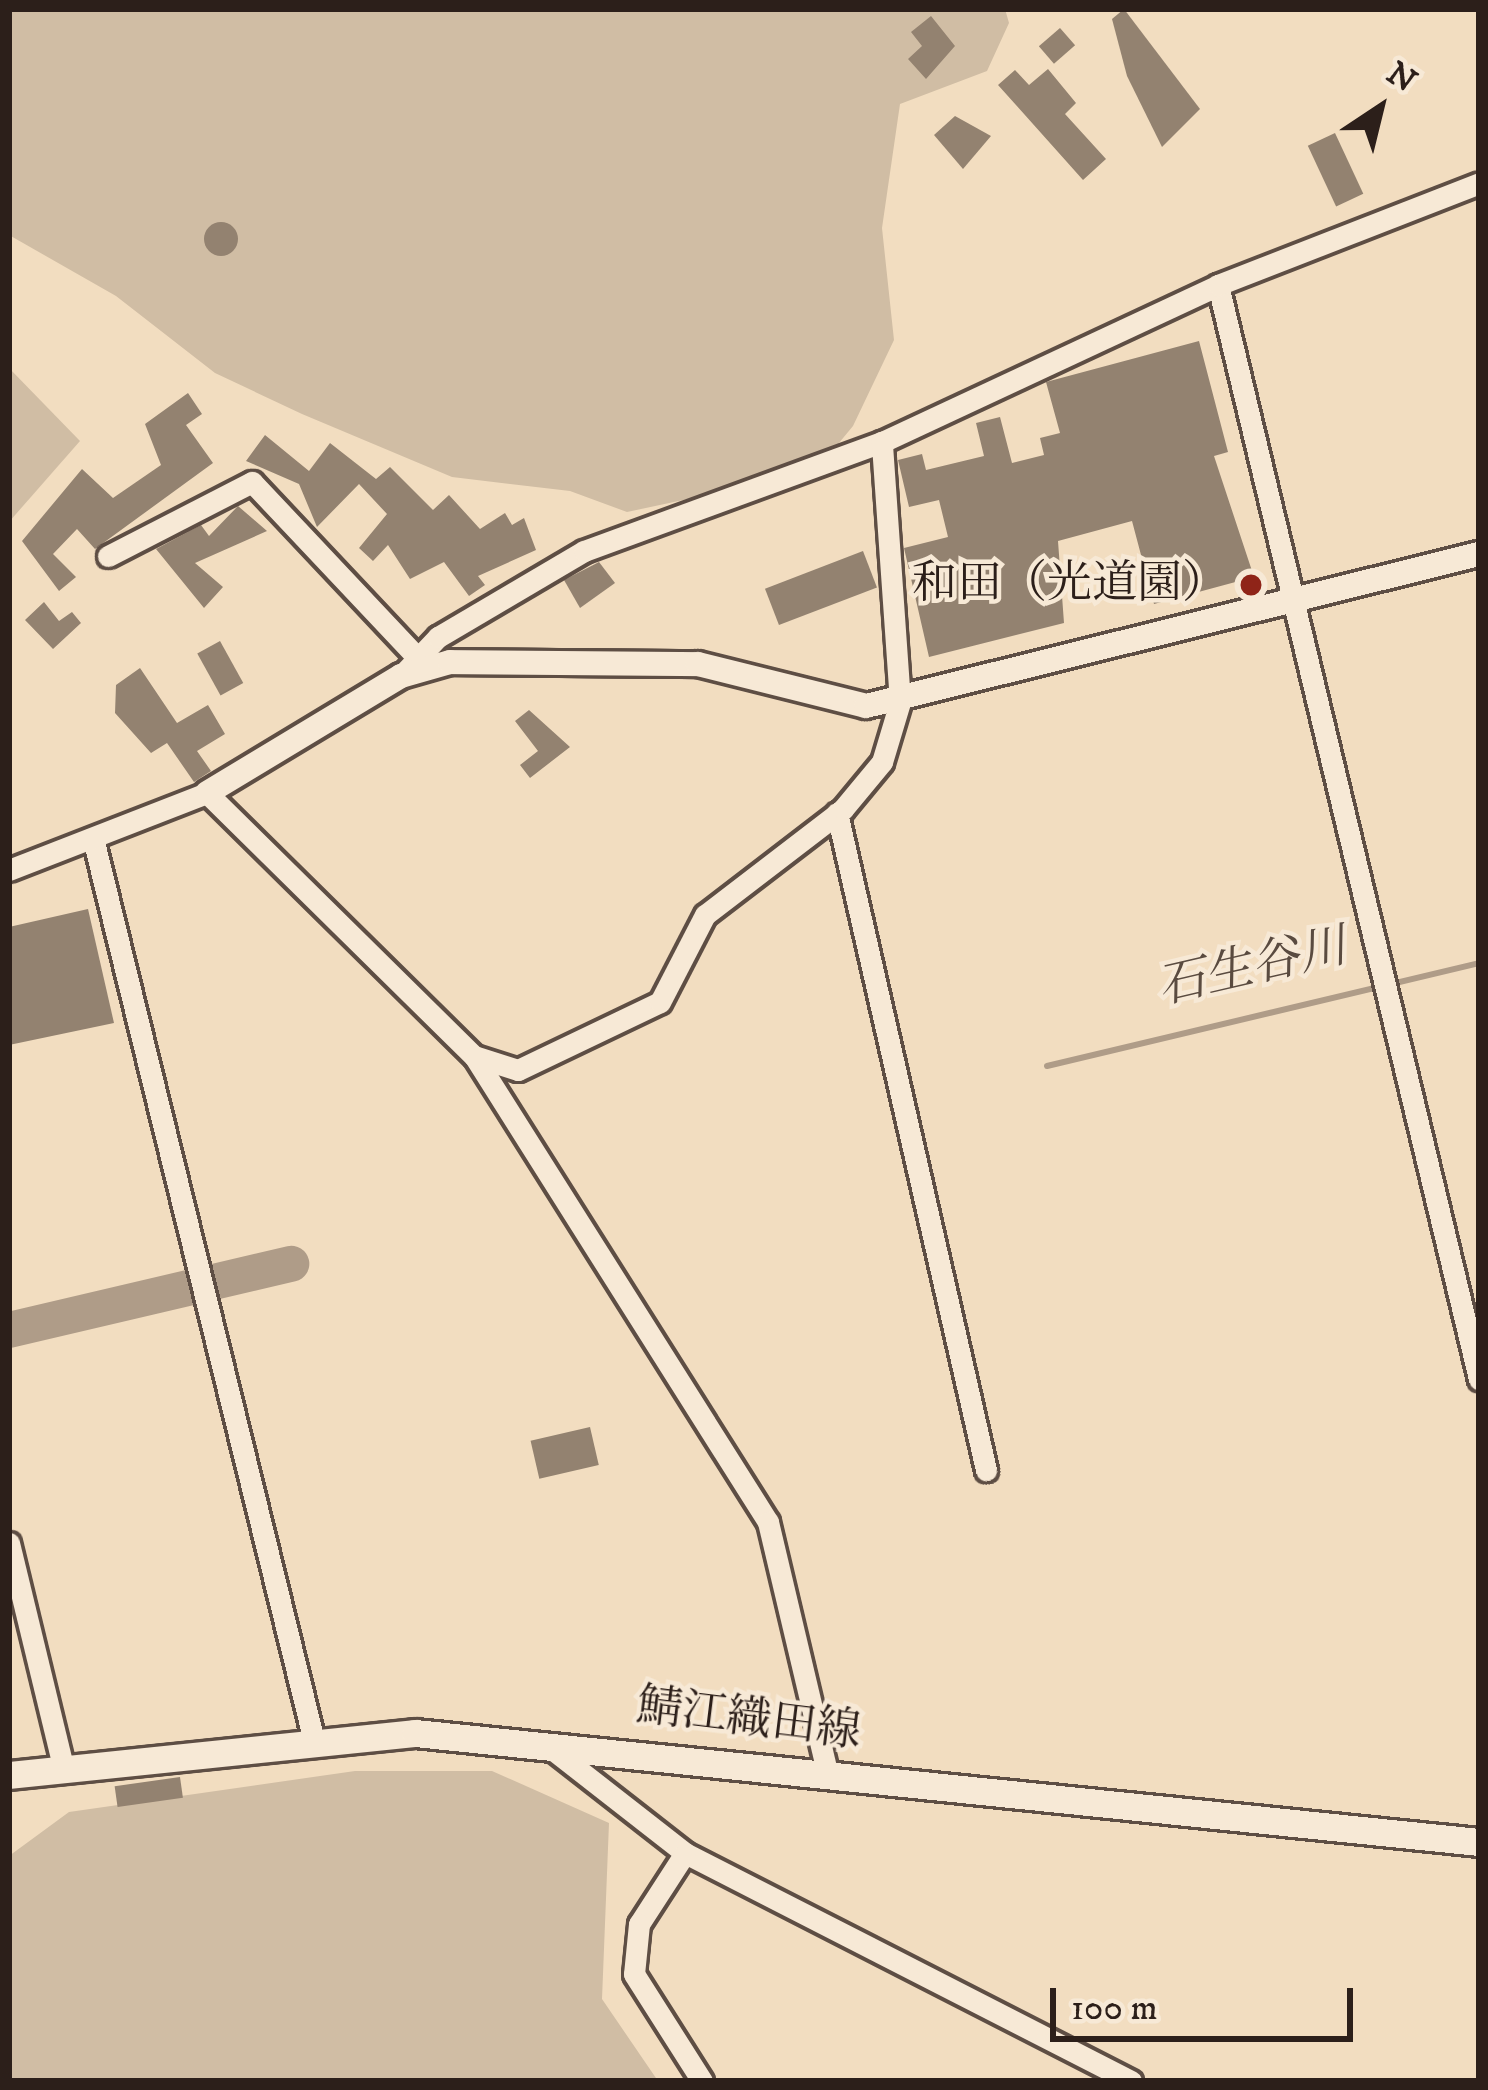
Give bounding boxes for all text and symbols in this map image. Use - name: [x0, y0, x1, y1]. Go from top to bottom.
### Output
- north arrow: [1320, 48, 1440, 168]
- text: N: [1378, 54, 1424, 103]
- place label: 和田（光道園）: [912, 558, 1227, 612]
- marker: 和田（光道園）: [1238, 572, 1264, 598]
- water label: 石生谷川: [1152, 918, 1352, 1018]
- street label: 鯖江織田線: [634, 1679, 864, 1761]
- scale bar: [1056, 1964, 1359, 2038]
- text: 100 m: [1071, 1986, 1158, 2031]

